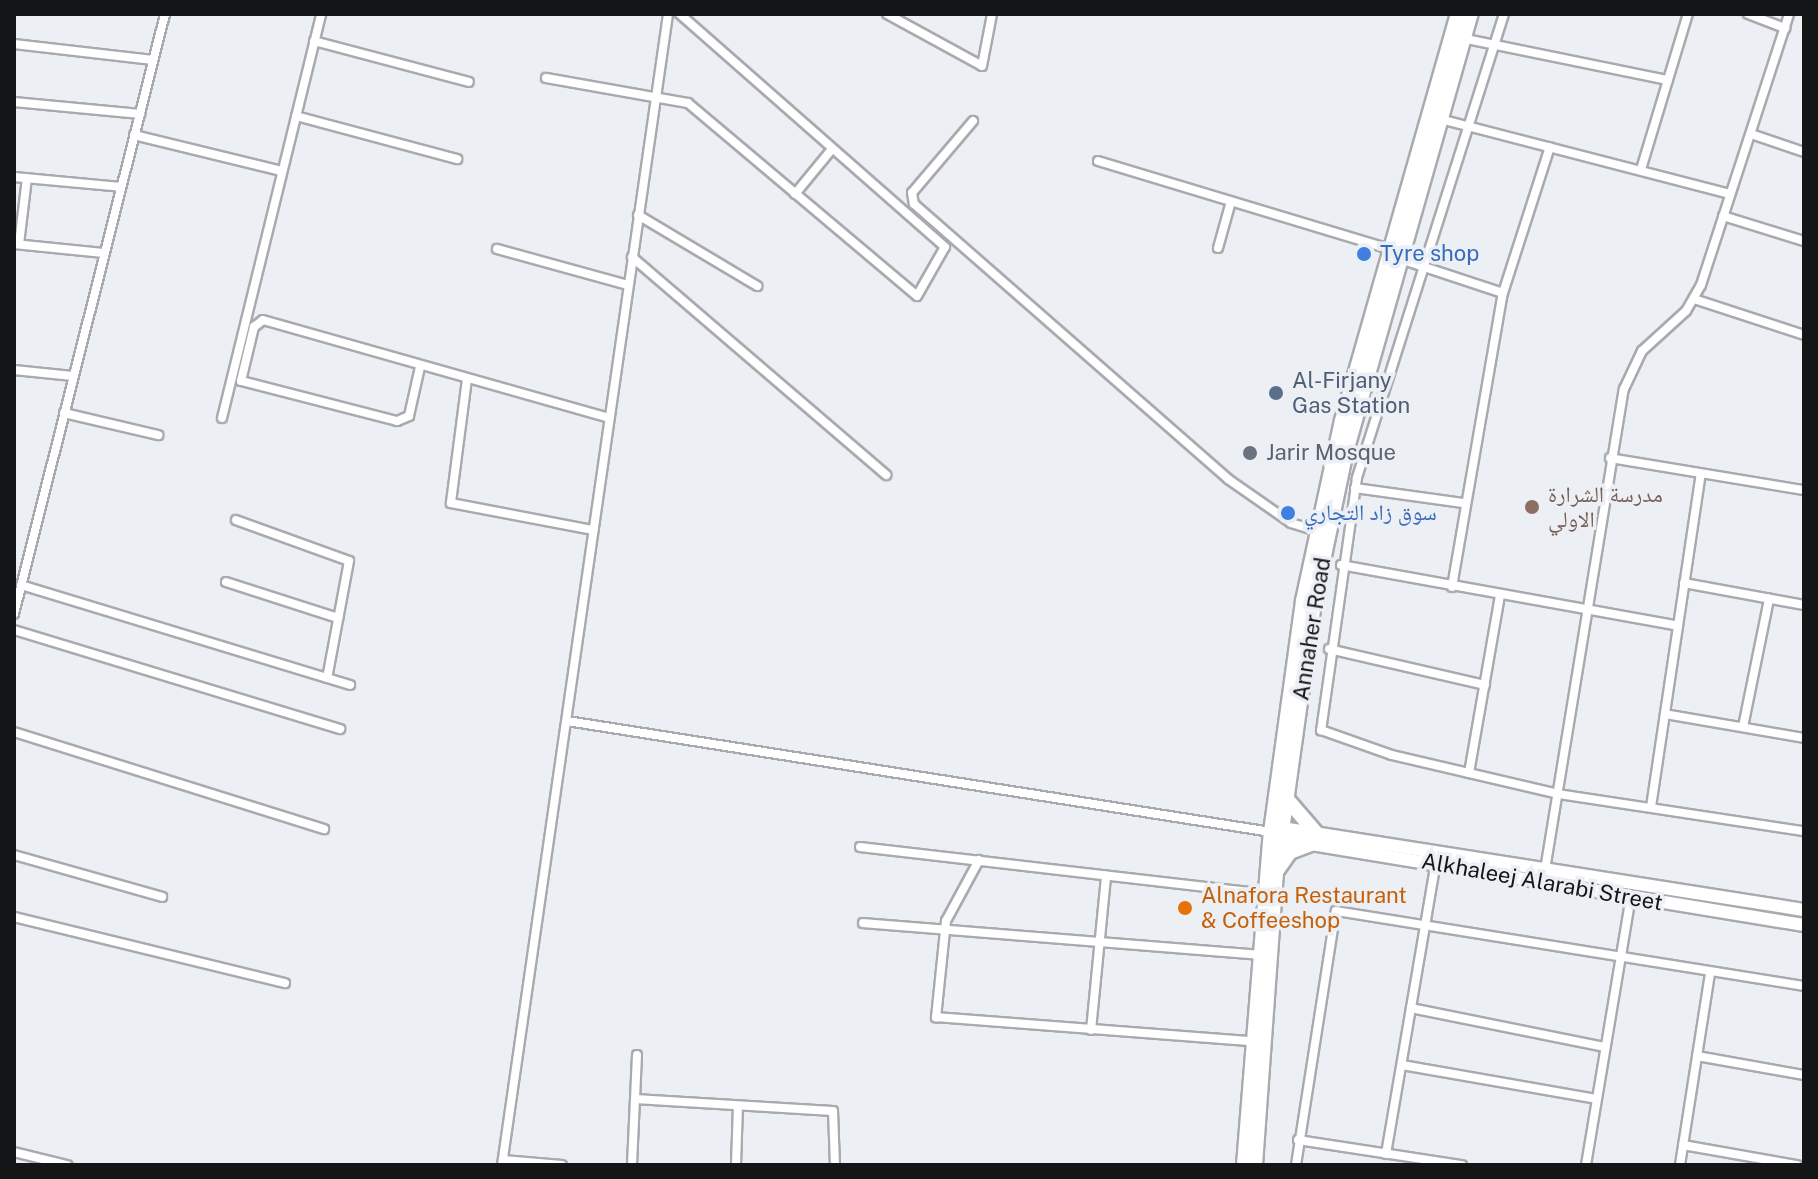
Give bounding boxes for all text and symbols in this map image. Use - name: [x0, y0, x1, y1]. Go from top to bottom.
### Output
- place label: Tyre shop: [1380, 241, 1479, 267]
- marker: Tyre shop: [1355, 245, 1373, 263]
- place label: Al-Firjany Gas Station: [1292, 367, 1410, 418]
- marker: Al-Firjany Gas Station: [1267, 384, 1285, 402]
- place label: Jarir Mosque: [1266, 440, 1396, 466]
- marker: Jarir Mosque: [1241, 444, 1259, 462]
- place label: مدرسة الشرارة الاولي: [1548, 481, 1663, 532]
- marker: مدرسة الشرارة الاولي: [1523, 498, 1541, 516]
- place label: سوق زاد التجاري: [1304, 500, 1437, 526]
- marker: سوق زاد التجاري: [1279, 504, 1297, 522]
- street label: Annaher Road: [1288, 556, 1336, 702]
- street label: Alkhaleej Alarabi Street: [1419, 848, 1665, 916]
- place label: Alnafora Restaurant & Coffeeshop: [1201, 882, 1407, 934]
- marker: Alnafora Restaurant & Coffeeshop: [1176, 899, 1194, 917]

